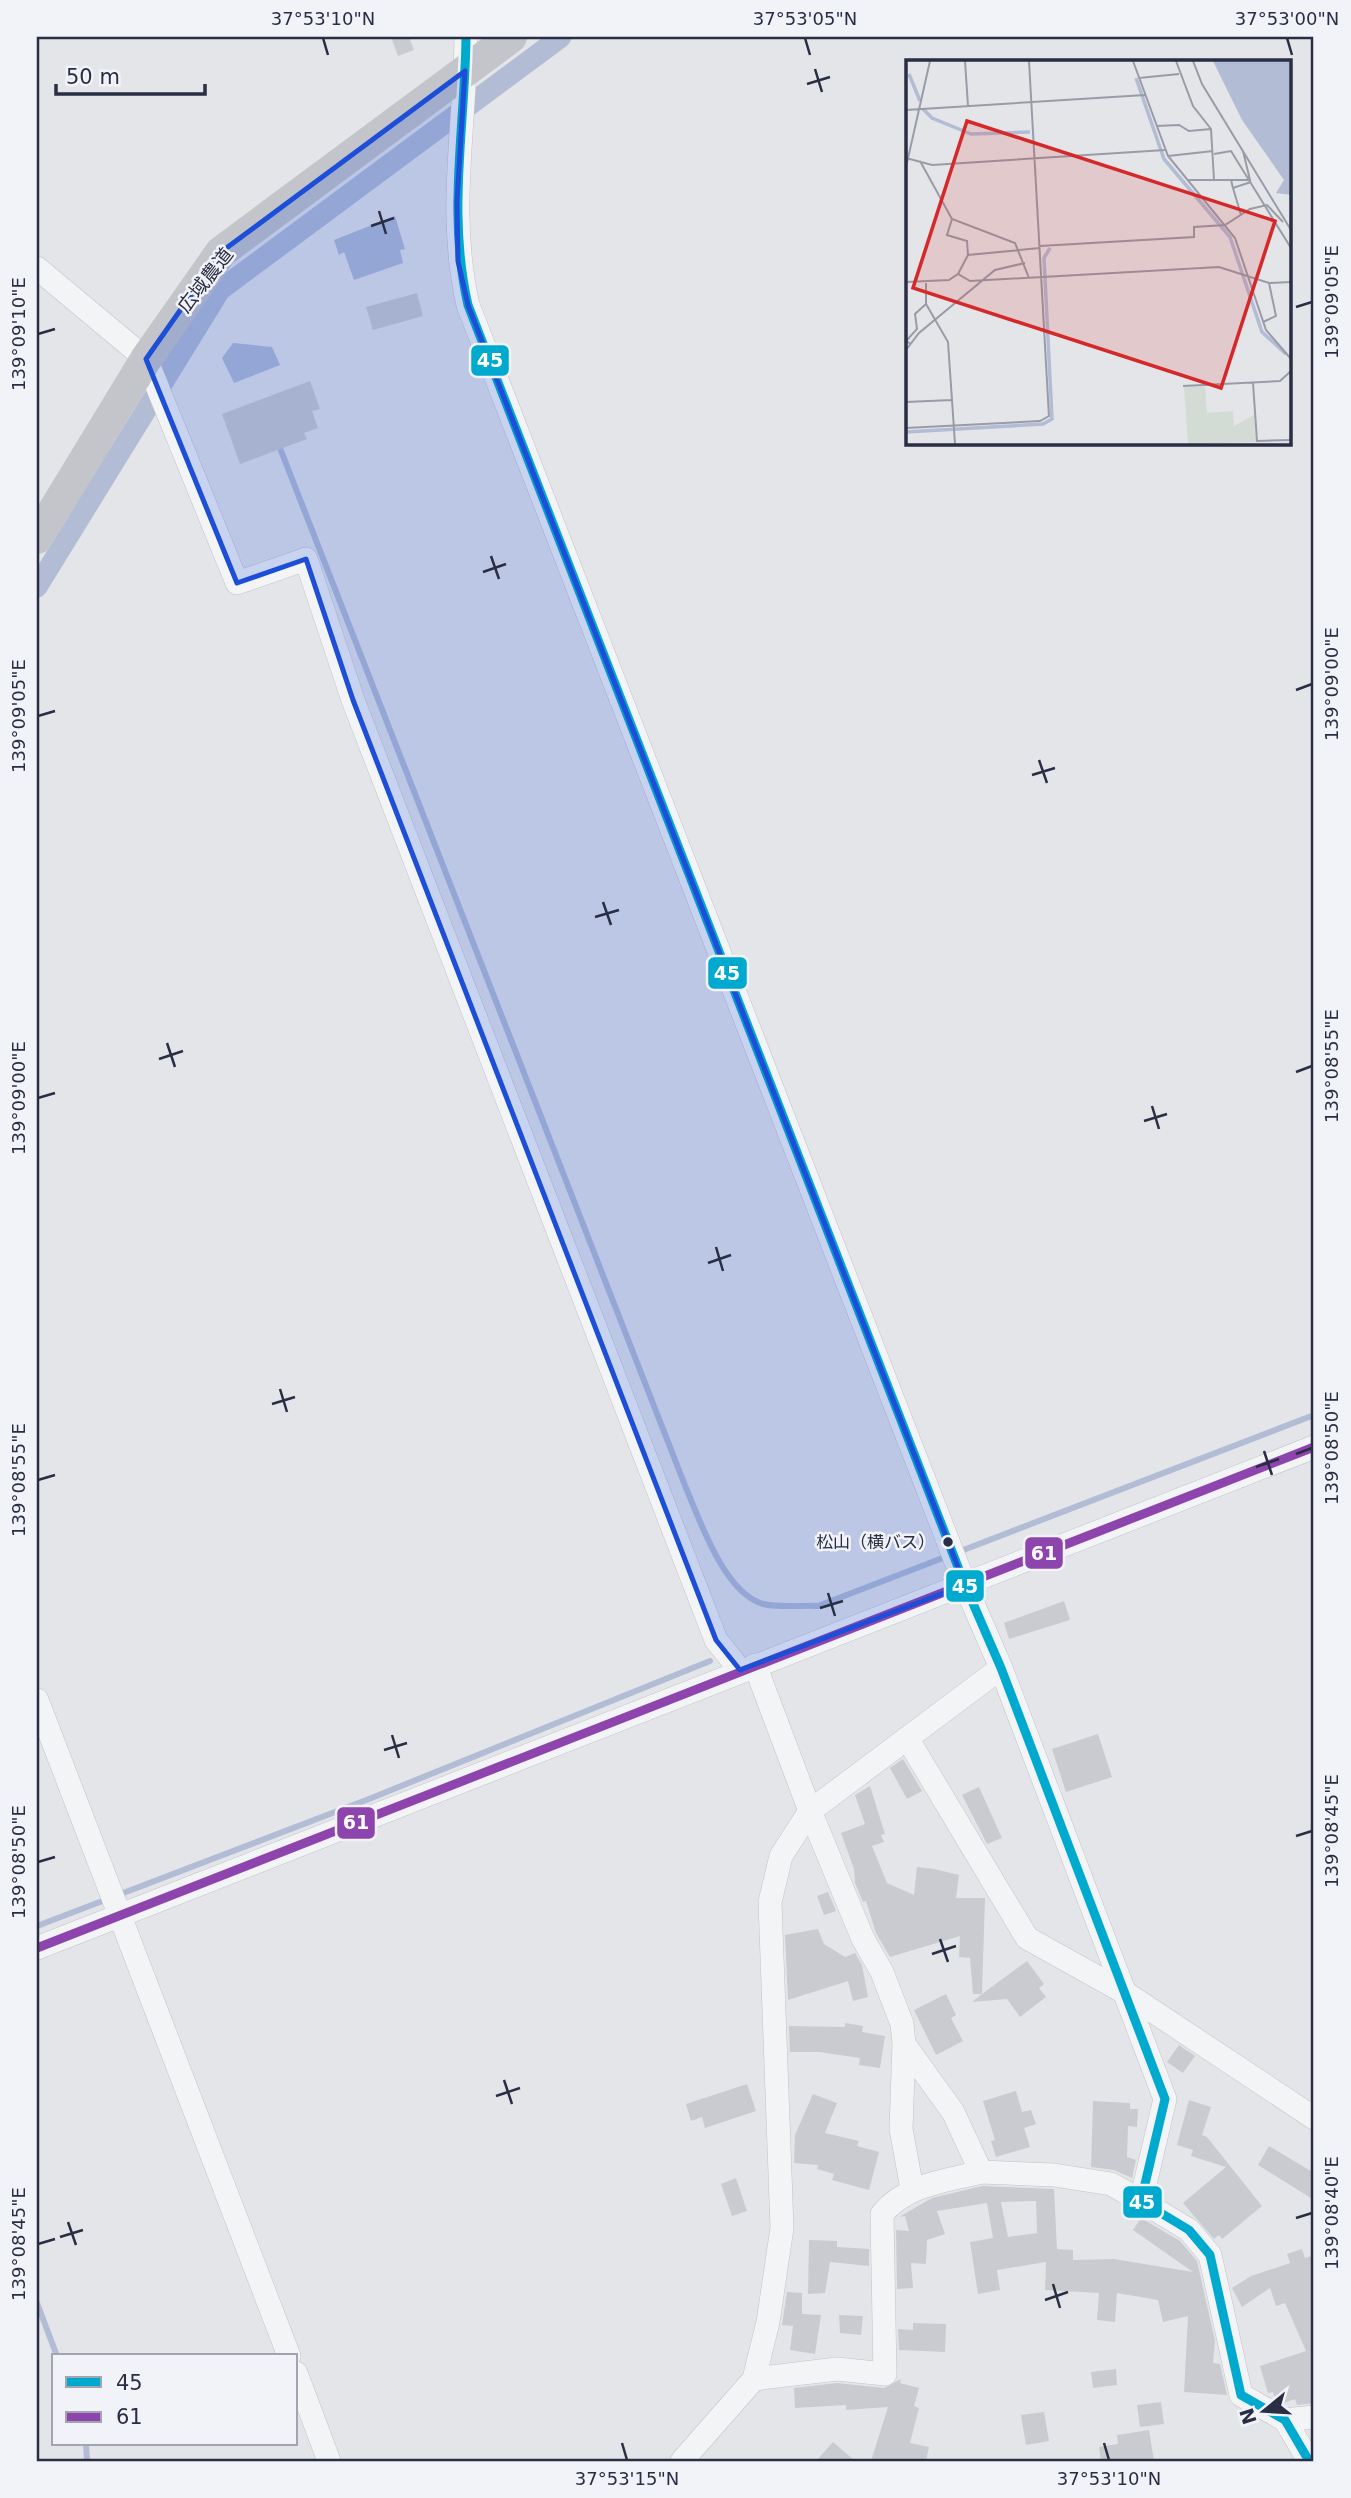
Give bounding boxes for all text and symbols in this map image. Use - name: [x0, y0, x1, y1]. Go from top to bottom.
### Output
- text: 37°53'10"N: [271, 8, 375, 29]
- text: 37°53'05"N: [753, 8, 857, 29]
- text: 37°53'00"N: [1235, 8, 1339, 29]
- scale bar: [56, 52, 205, 96]
- inset map: [906, 60, 1292, 444]
- text: 50 m: [66, 65, 120, 89]
- street label: 広域農道: [173, 243, 237, 317]
- text: 139°09'05"E: [1321, 245, 1342, 359]
- text: 139°09'10"E: [8, 277, 29, 391]
- line badge: 45: [470, 344, 510, 377]
- text: 45: [477, 349, 503, 371]
- text: 139°09'00"E: [1321, 627, 1342, 741]
- text: 139°09'05"E: [8, 659, 29, 773]
- line badge: 45: [707, 956, 748, 990]
- text: 45: [714, 962, 740, 984]
- text: 139°08'55"E: [1321, 1009, 1342, 1123]
- text: 139°09'00"E: [8, 1041, 29, 1155]
- text: 139°08'50"E: [1321, 1391, 1342, 1505]
- text: 139°08'55"E: [8, 1423, 29, 1537]
- place label: 松山（横バス）: [816, 1532, 935, 1552]
- marker: 松山（横バス）: [941, 1535, 955, 1549]
- line badge: 61: [1024, 1536, 1064, 1570]
- text: 61: [1031, 1542, 1057, 1564]
- line badge: 45: [945, 1569, 985, 1603]
- text: 45: [952, 1575, 978, 1597]
- text: 139°08'45"E: [1321, 1774, 1342, 1888]
- text: 139°08'50"E: [8, 1805, 29, 1919]
- line badge: 61: [336, 1806, 376, 1840]
- text: 61: [343, 1811, 369, 1833]
- text: 139°08'40"E: [1321, 2156, 1342, 2270]
- line badge: 45: [1122, 2185, 1163, 2219]
- text: 139°08'45"E: [8, 2187, 29, 2301]
- text: 45: [1129, 2191, 1155, 2213]
- legend: [52, 2354, 298, 2446]
- text: 45: [116, 2371, 143, 2395]
- north arrow: [1228, 2376, 1298, 2446]
- text: 61: [116, 2405, 143, 2429]
- text: N: [1235, 2405, 1261, 2427]
- text: 37°53'15"N: [575, 2468, 679, 2489]
- text: 37°53'10"N: [1057, 2468, 1161, 2489]

